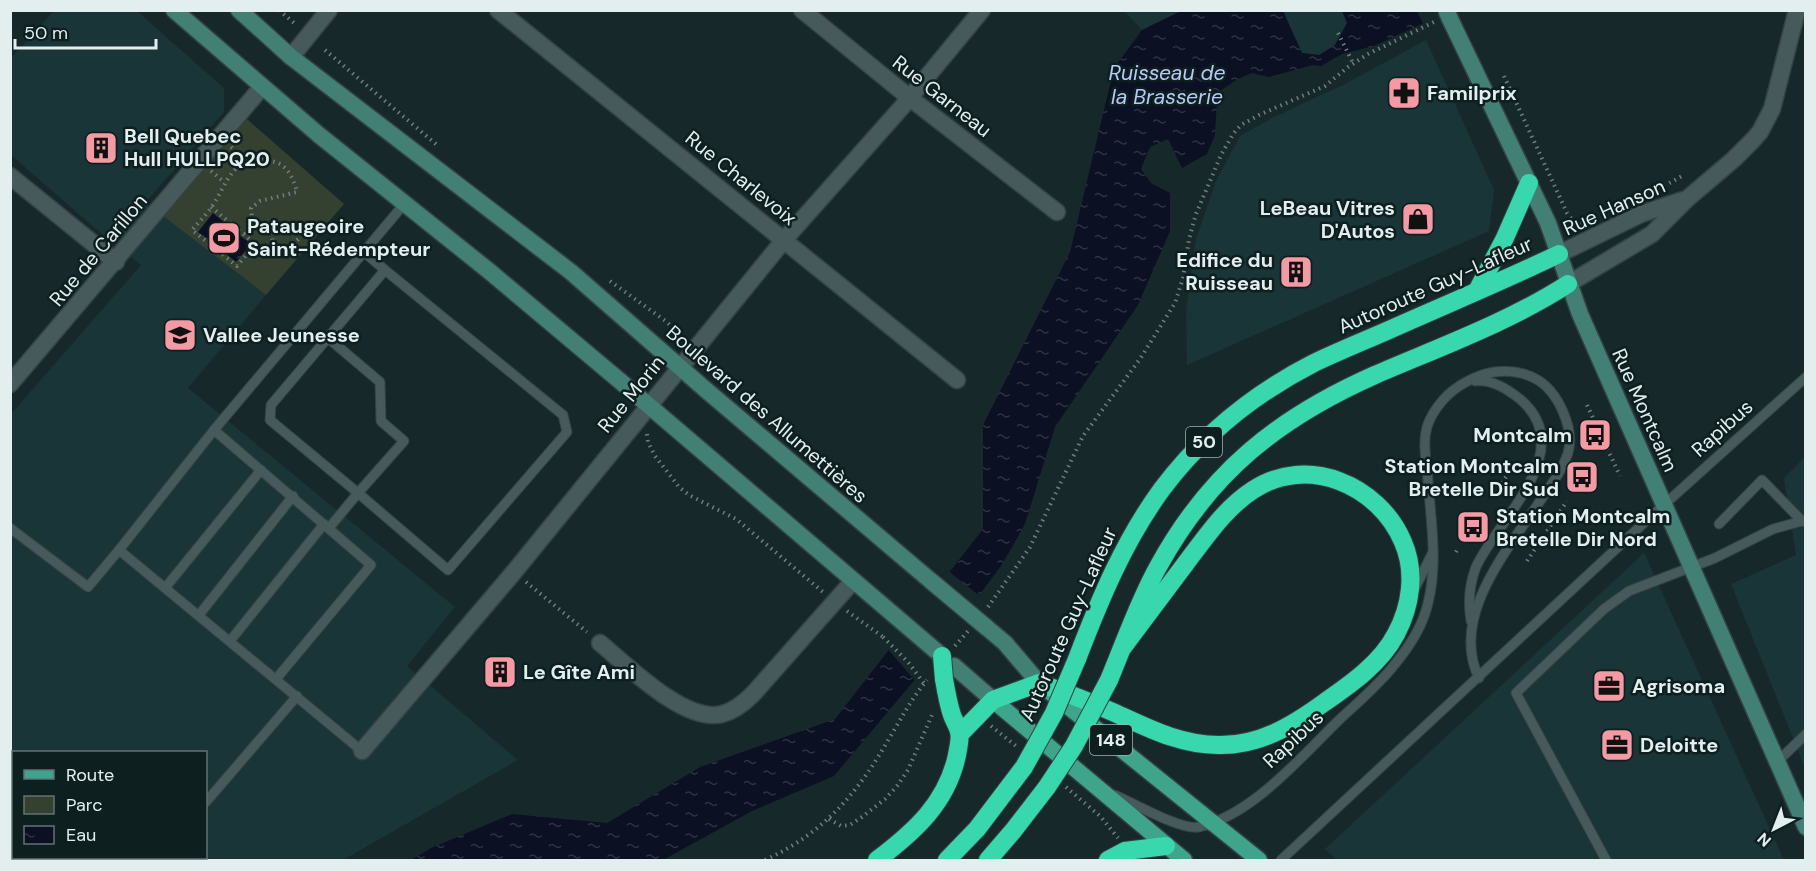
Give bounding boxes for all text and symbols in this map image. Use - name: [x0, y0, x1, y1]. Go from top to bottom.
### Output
- scale bar: [15, 12, 156, 50]
- text: 50 m: [24, 21, 68, 45]
- street label: Rue Garneau: [887, 49, 997, 143]
- water label: Ruisseau de la Brasserie: [1109, 59, 1226, 111]
- pharmacy icon: Familprix: [1386, 75, 1422, 111]
- place label: Familprix: [1427, 80, 1517, 106]
- place label: Bell Quebec Hull HULLPQ20: [124, 123, 270, 172]
- street label: Rue Charlevoix: [680, 125, 802, 231]
- building icon: Bell Quebec Hull HULLPQ20: [83, 130, 119, 166]
- street label: Rue Hanson: [1559, 173, 1669, 241]
- street label: Rue de Carillon: [43, 188, 153, 312]
- place label: LeBeau Vitres D'Autos: [1260, 195, 1395, 244]
- shop icon: LeBeau Vitres D'Autos: [1400, 201, 1436, 237]
- place label: Pataugeoire Saint-Rédempteur: [247, 213, 430, 262]
- sports icon: Pataugeoire Saint-Rédempteur: [206, 220, 242, 256]
- street label: Autoroute Guy-Lafleur: [1334, 230, 1536, 340]
- place label: Edifice du Ruisseau: [1176, 247, 1273, 296]
- building icon: Edifice du Ruisseau: [1278, 254, 1314, 290]
- school or university icon: Vallee Jeunesse: [162, 317, 198, 353]
- street label: Boulevard des Allumettières: [661, 319, 873, 509]
- place label: Vallee Jeunesse: [203, 322, 360, 348]
- street label: Rue Montcalm: [1606, 344, 1684, 476]
- street label: Rue Morin: [592, 350, 670, 438]
- street label: Rapibus: [1686, 394, 1758, 462]
- bus stop icon: Montcalm: [1577, 417, 1613, 453]
- place label: Montcalm: [1473, 422, 1572, 448]
- road number: 50: [1186, 427, 1222, 457]
- place label: Station Montcalm Bretelle Dir Sud: [1385, 453, 1559, 502]
- bus stop icon: Station Montcalm Bretelle Dir Sud: [1564, 459, 1600, 495]
- place label: Station Montcalm Bretelle Dir Nord: [1496, 503, 1670, 552]
- bus stop icon: Station Montcalm Bretelle Dir Nord: [1455, 509, 1491, 545]
- street label: Autoroute Guy-Lafleur: [1013, 523, 1123, 725]
- building icon: Le Gîte Ami: [482, 654, 518, 690]
- place label: Le Gîte Ami: [523, 659, 635, 685]
- office icon: Agrisoma: [1591, 668, 1627, 704]
- place label: Agrisoma: [1632, 673, 1725, 699]
- street label: Rapibus: [1257, 704, 1329, 774]
- road number: 148: [1090, 725, 1132, 755]
- office icon: Deloitte: [1599, 727, 1635, 763]
- place label: Deloitte: [1640, 732, 1718, 758]
- legend: [12, 751, 207, 859]
- text: Route: [66, 763, 114, 787]
- text: Parc: [66, 793, 102, 817]
- north arrow: [1744, 799, 1804, 859]
- text: Eau: [66, 823, 96, 847]
- text: N: [1753, 828, 1776, 851]

